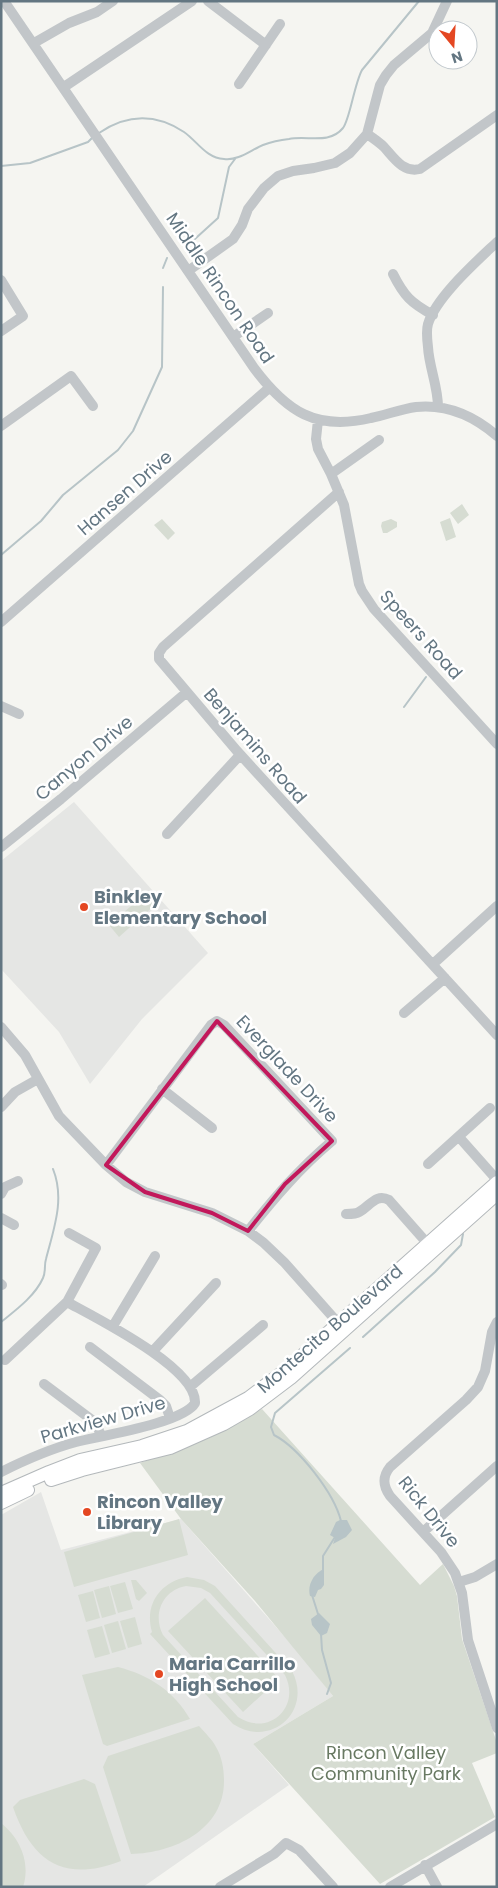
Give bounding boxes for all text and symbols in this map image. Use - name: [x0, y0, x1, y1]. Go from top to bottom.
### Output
- north arrow: [428, 20, 478, 70]
- text: N: [449, 46, 465, 69]
- street label: Middle Rincon Road: [161, 207, 280, 368]
- street label: Hansen Drive: [72, 444, 177, 541]
- street label: Speers Road: [374, 584, 468, 685]
- street label: Benjamins Road: [198, 682, 313, 809]
- street label: Canyon Drive: [29, 709, 138, 806]
- place label: Binkley Elementary School: [94, 884, 267, 930]
- marker: Binkley Elementary School: [78, 901, 90, 913]
- street label: Everglade Drive: [231, 1009, 344, 1128]
- street label: Montecito Boulevard: [252, 1258, 408, 1399]
- street label: Parkview Drive: [37, 1390, 168, 1449]
- street label: Rick Drive: [393, 1471, 466, 1553]
- place label: Rincon Valley Library: [97, 1489, 224, 1535]
- marker: Rincon Valley Library: [81, 1506, 93, 1518]
- place label: Maria Carrillo High School: [169, 1651, 296, 1697]
- marker: Maria Carrillo High School: [153, 1668, 165, 1680]
- park label: Rincon Valley Community Park: [311, 1740, 462, 1786]

